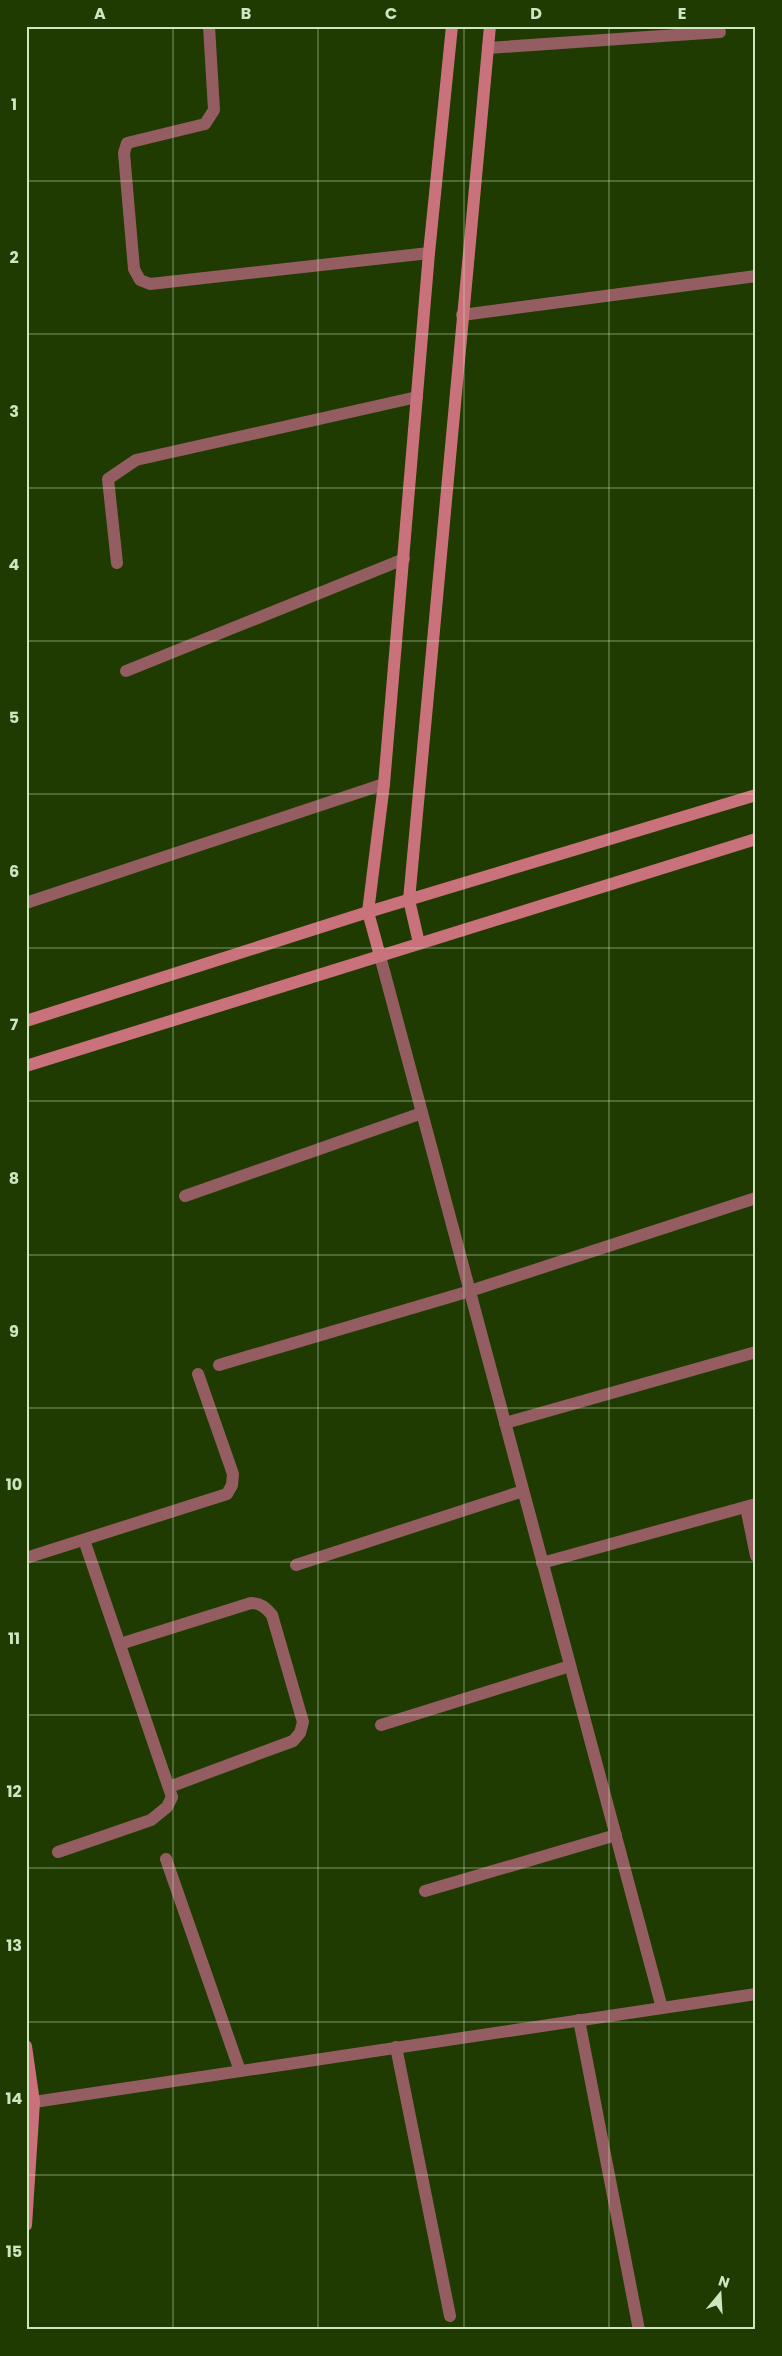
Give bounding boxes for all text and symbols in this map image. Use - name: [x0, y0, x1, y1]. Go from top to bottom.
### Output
- text: A: [94, 2, 106, 25]
- text: B: [241, 2, 251, 25]
- text: C: [385, 2, 397, 25]
- text: D: [530, 2, 542, 25]
- text: E: [678, 2, 686, 25]
- text: 1: [11, 93, 17, 116]
- text: 2: [9, 246, 19, 269]
- text: 3: [9, 400, 19, 423]
- text: 4: [9, 553, 20, 576]
- text: 5: [9, 706, 19, 729]
- text: 6: [9, 860, 19, 883]
- text: 7: [10, 1013, 19, 1036]
- text: 8: [9, 1167, 19, 1190]
- text: 9: [9, 1320, 19, 1343]
- text: 10: [6, 1473, 22, 1496]
- text: 11: [8, 1627, 20, 1650]
- text: 12: [6, 1780, 22, 1803]
- text: 13: [6, 1934, 22, 1957]
- text: 14: [6, 2087, 23, 2110]
- text: 15: [6, 2240, 22, 2263]
- north arrow: [694, 2268, 744, 2318]
- text: N: [716, 2270, 732, 2293]

